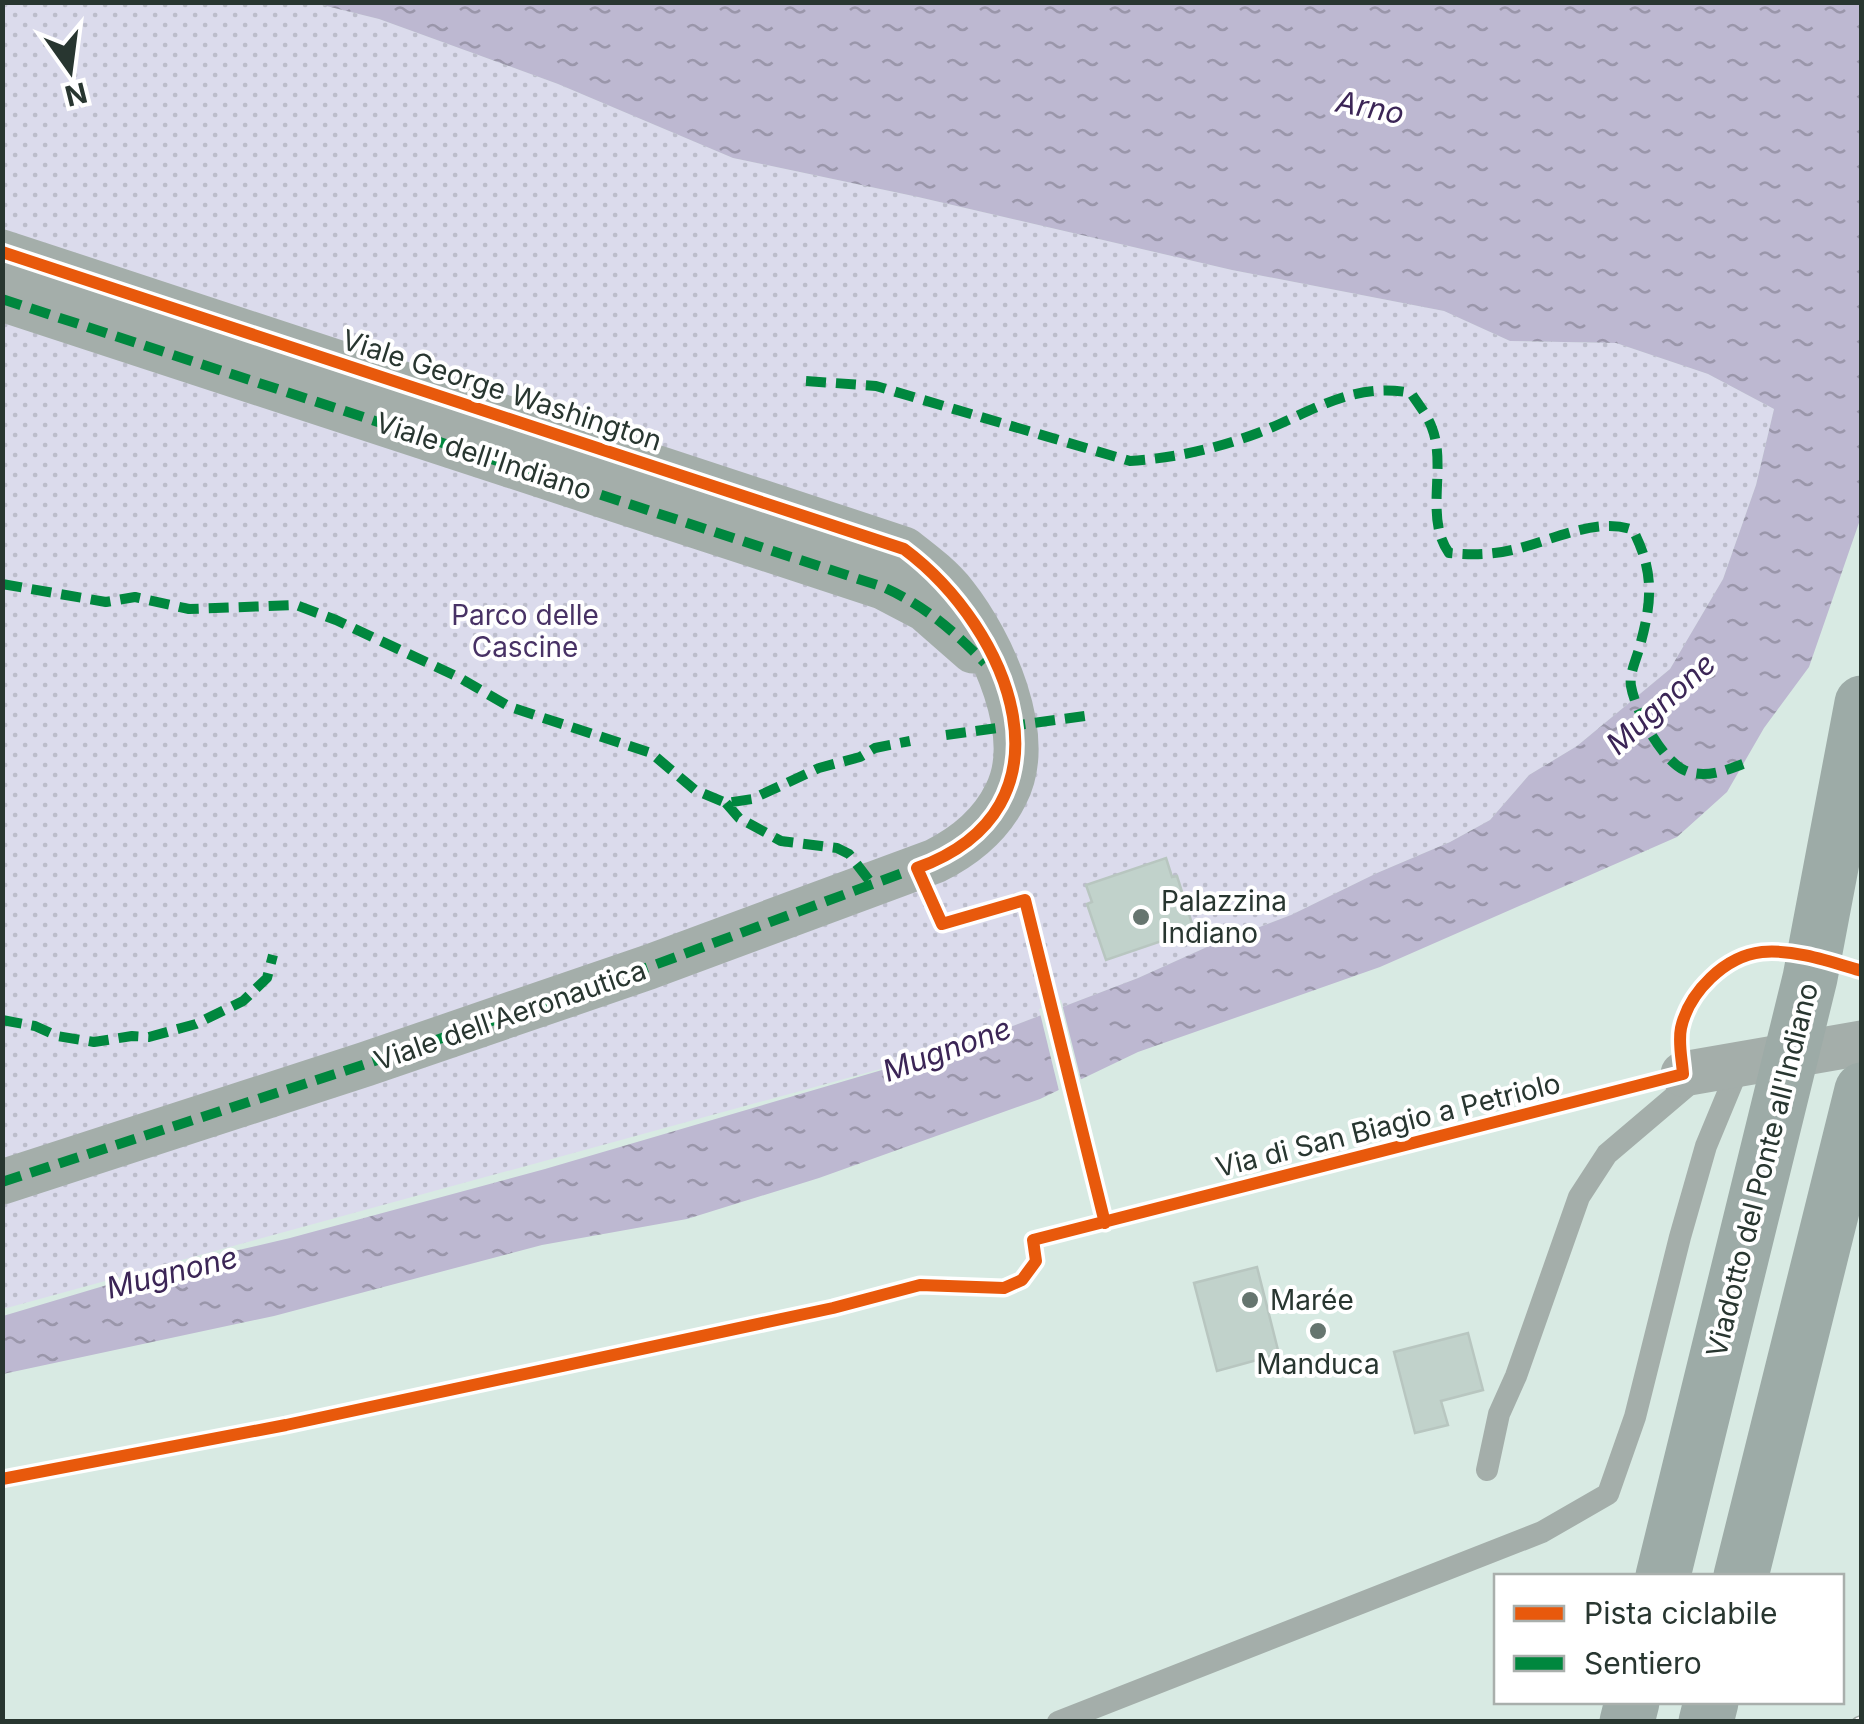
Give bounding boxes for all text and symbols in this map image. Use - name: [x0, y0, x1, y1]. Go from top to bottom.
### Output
- north arrow: [20, 20, 120, 120]
- text: N: [62, 75, 91, 113]
- water label: Arno: [1332, 83, 1407, 131]
- street label: Viale George Washington: [338, 322, 666, 458]
- street label: Viale dell'Indiano: [372, 405, 596, 507]
- park label: Parco delle Cascine: [451, 598, 599, 664]
- water label: Mugnone: [1598, 645, 1722, 761]
- place label: Palazzina Indiano: [1161, 884, 1287, 950]
- marker: Palazzina Indiano: [1130, 906, 1152, 928]
- street label: Viale dell'Aeronautica: [370, 952, 650, 1078]
- street label: Viadotto del Ponte all'Indiano: [1699, 979, 1825, 1361]
- water label: Mugnone: [878, 1009, 1016, 1089]
- street label: Via di San Biagio a Petriolo: [1212, 1066, 1564, 1184]
- water label: Mugnone: [102, 1238, 241, 1306]
- place label: Marée: [1270, 1283, 1354, 1317]
- marker: Marée: [1239, 1289, 1261, 1311]
- marker: Manduca: [1307, 1320, 1329, 1342]
- place label: Manduca: [1256, 1347, 1380, 1381]
- legend: [1494, 1574, 1844, 1704]
- text: Pista ciclabile: [1584, 1595, 1778, 1631]
- text: Sentiero: [1584, 1645, 1702, 1681]

